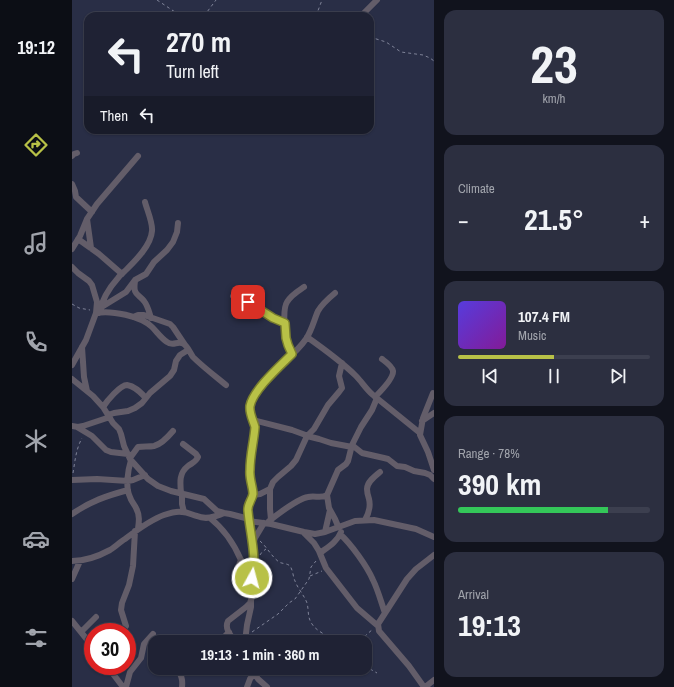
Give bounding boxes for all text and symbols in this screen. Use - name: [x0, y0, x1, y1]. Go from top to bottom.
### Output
- text: 270 m: [166, 23, 231, 61]
- icon: left: [100, 28, 152, 80]
- text: 23: [530, 29, 578, 99]
- text: 19:12: [17, 35, 55, 60]
- text: Turn left: [166, 59, 219, 84]
- text: km/h: [542, 90, 566, 107]
- icon: left: [136, 104, 158, 126]
- text: Then: [100, 105, 128, 126]
- icon: directions: [22, 131, 50, 159]
- text: Climate: [458, 180, 495, 197]
- text: 21.5°: [524, 199, 584, 239]
- text: −: [458, 205, 469, 235]
- text: +: [639, 205, 650, 235]
- icon: music: [22, 229, 50, 257]
- pin: [231, 285, 265, 319]
- icon: arrive: [237, 291, 259, 313]
- text: 107.4 FM: [518, 306, 570, 327]
- text: Music: [518, 327, 546, 344]
- icon: phone: [22, 328, 50, 356]
- icon: previous: [479, 365, 501, 387]
- icon: pause: [543, 365, 565, 387]
- icon: next: [607, 365, 629, 387]
- icon: climate: [22, 427, 50, 455]
- text: Range · 78%: [458, 445, 520, 462]
- text: 390 km: [458, 464, 541, 504]
- icon: car: [22, 525, 50, 553]
- position arrow: [231, 557, 273, 599]
- text: Arrival: [458, 586, 489, 603]
- text: 19:13: [458, 605, 521, 645]
- speed limit sign: 30: [84, 623, 136, 675]
- icon: filters: [22, 624, 50, 652]
- text: 19:13 · 1 min · 360 m: [201, 644, 319, 665]

